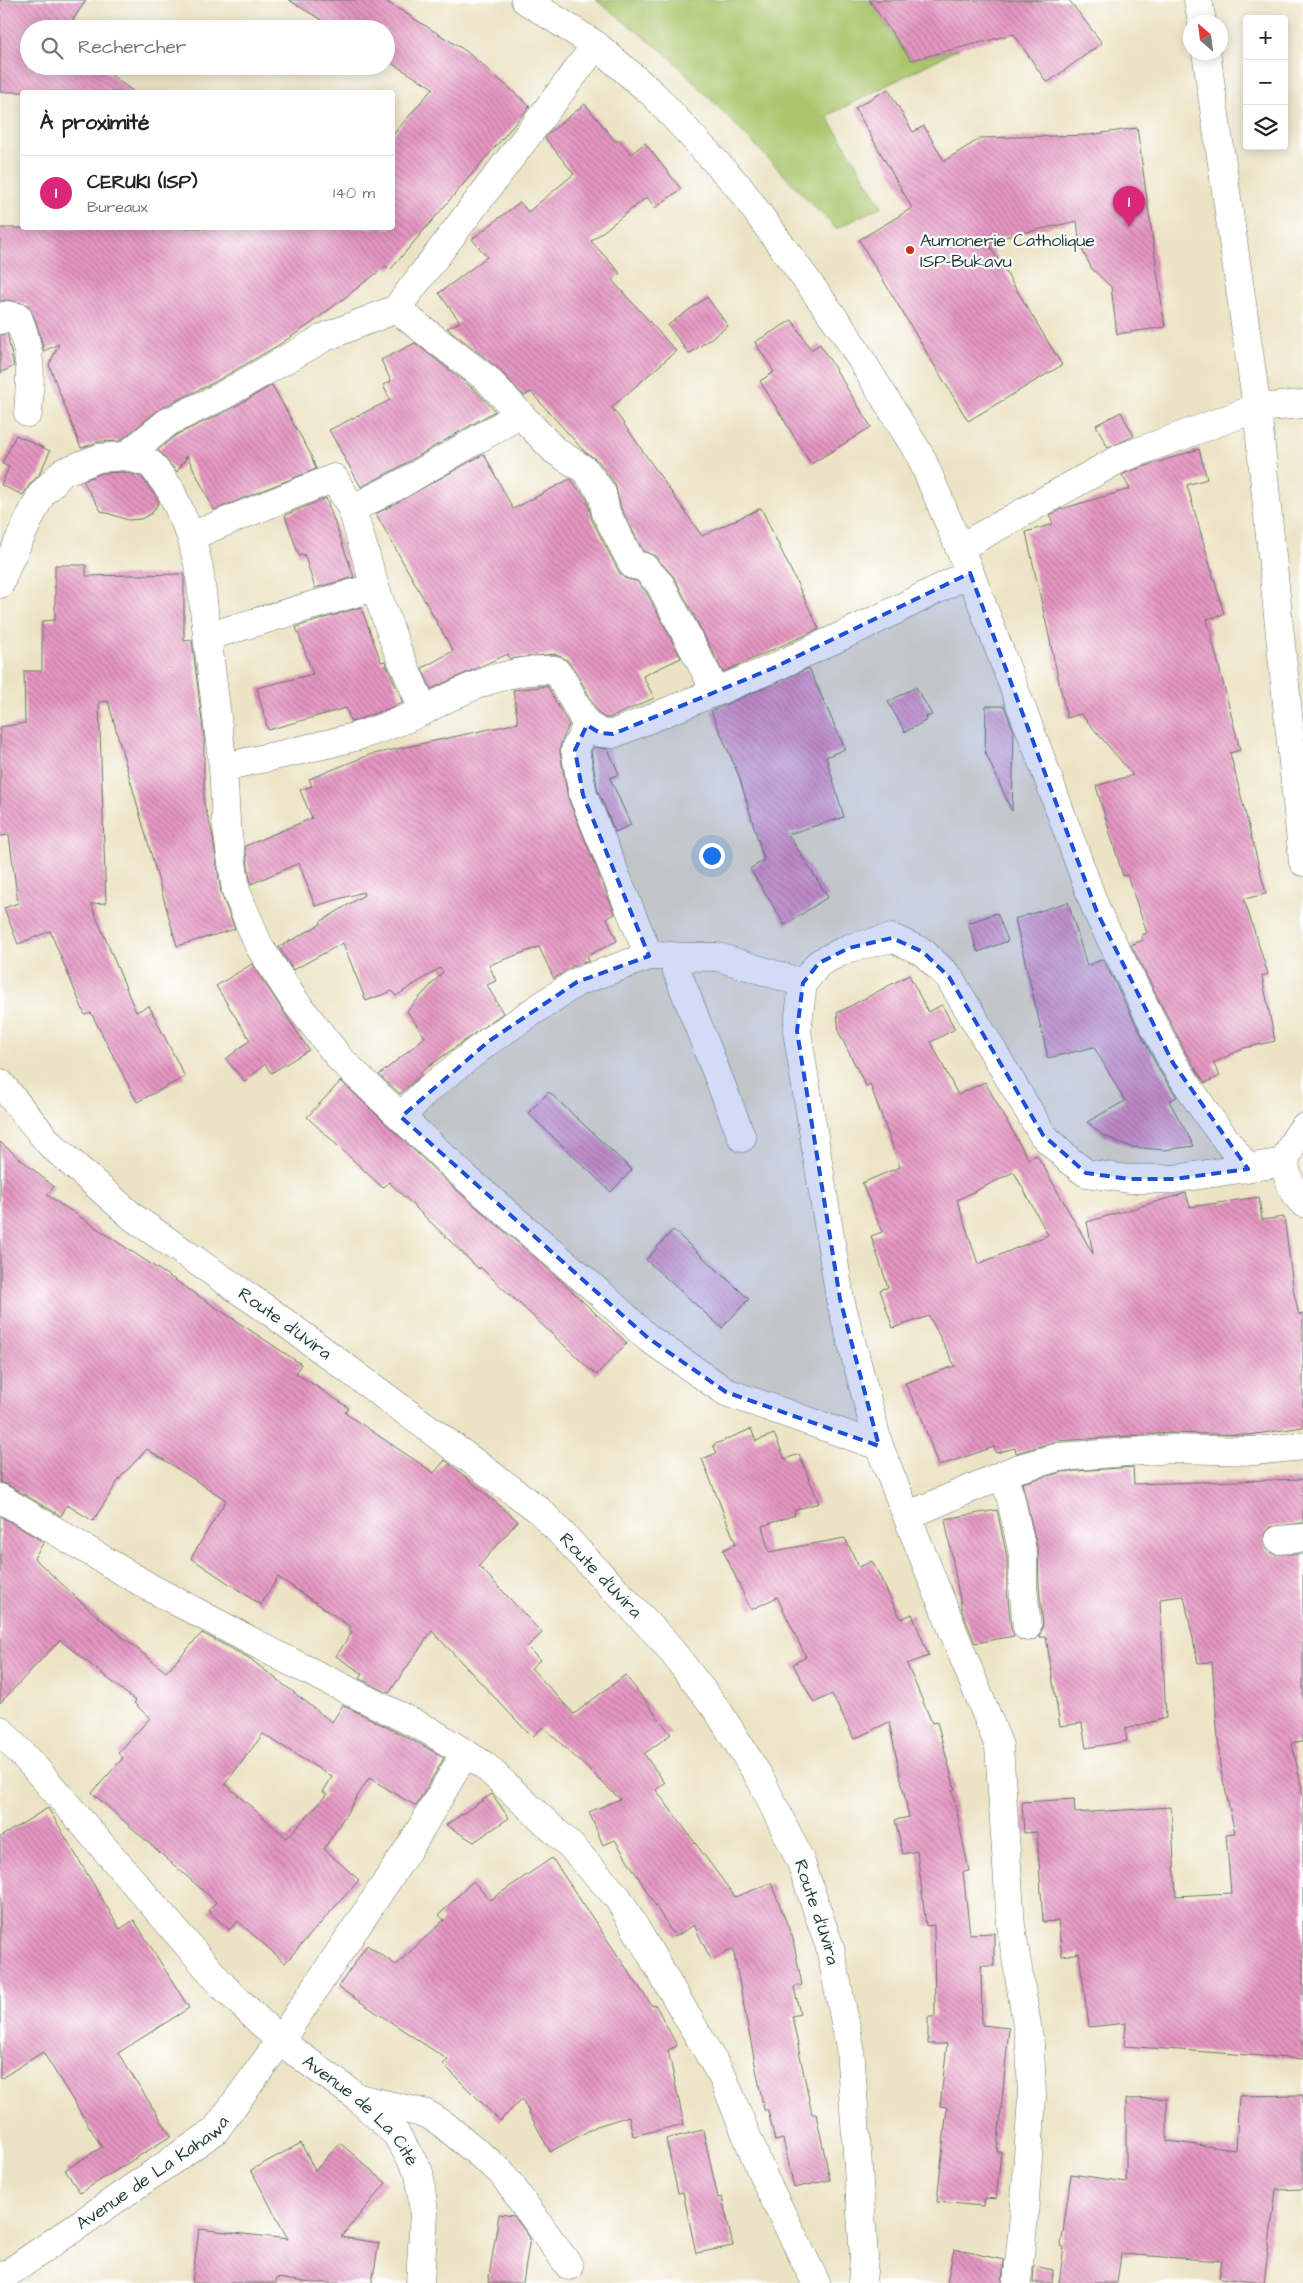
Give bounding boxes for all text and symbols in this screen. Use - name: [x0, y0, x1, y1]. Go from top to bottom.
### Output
- north arrow: [1183, 15, 1228, 60]
- map controls: [1243, 15, 1288, 150]
- button: +: [1243, 15, 1288, 60]
- search box: [20, 20, 395, 75]
- icon: search: [38, 34, 66, 62]
- text: Rechercher: [78, 34, 186, 61]
- button: −: [1243, 60, 1288, 105]
- button: layers: [1243, 105, 1288, 150]
- text: À proximité: [40, 108, 149, 137]
- text: CERUKI (ISP): [87, 169, 197, 196]
- text: 1: [55, 182, 57, 204]
- text: 140 m: [333, 182, 375, 204]
- pin: 1: [1113, 186, 1145, 227]
- text: Bureaux: [87, 196, 148, 218]
- place label: Aumonerie Catholique ISP-Bukavu: [920, 228, 1095, 274]
- marker: Aumonerie Catholique ISP-Bukavu: [904, 244, 916, 256]
- your location: [699, 843, 725, 869]
- street label: Route d'Uvira: [233, 1281, 337, 1366]
- street label: Route d'Uvira: [554, 1527, 648, 1623]
- street label: Route d'Uvira: [788, 1856, 846, 1967]
- street label: Avenue de La Cité: [297, 2049, 425, 2171]
- street label: Avenue de La Kahawa: [71, 2110, 235, 2236]

